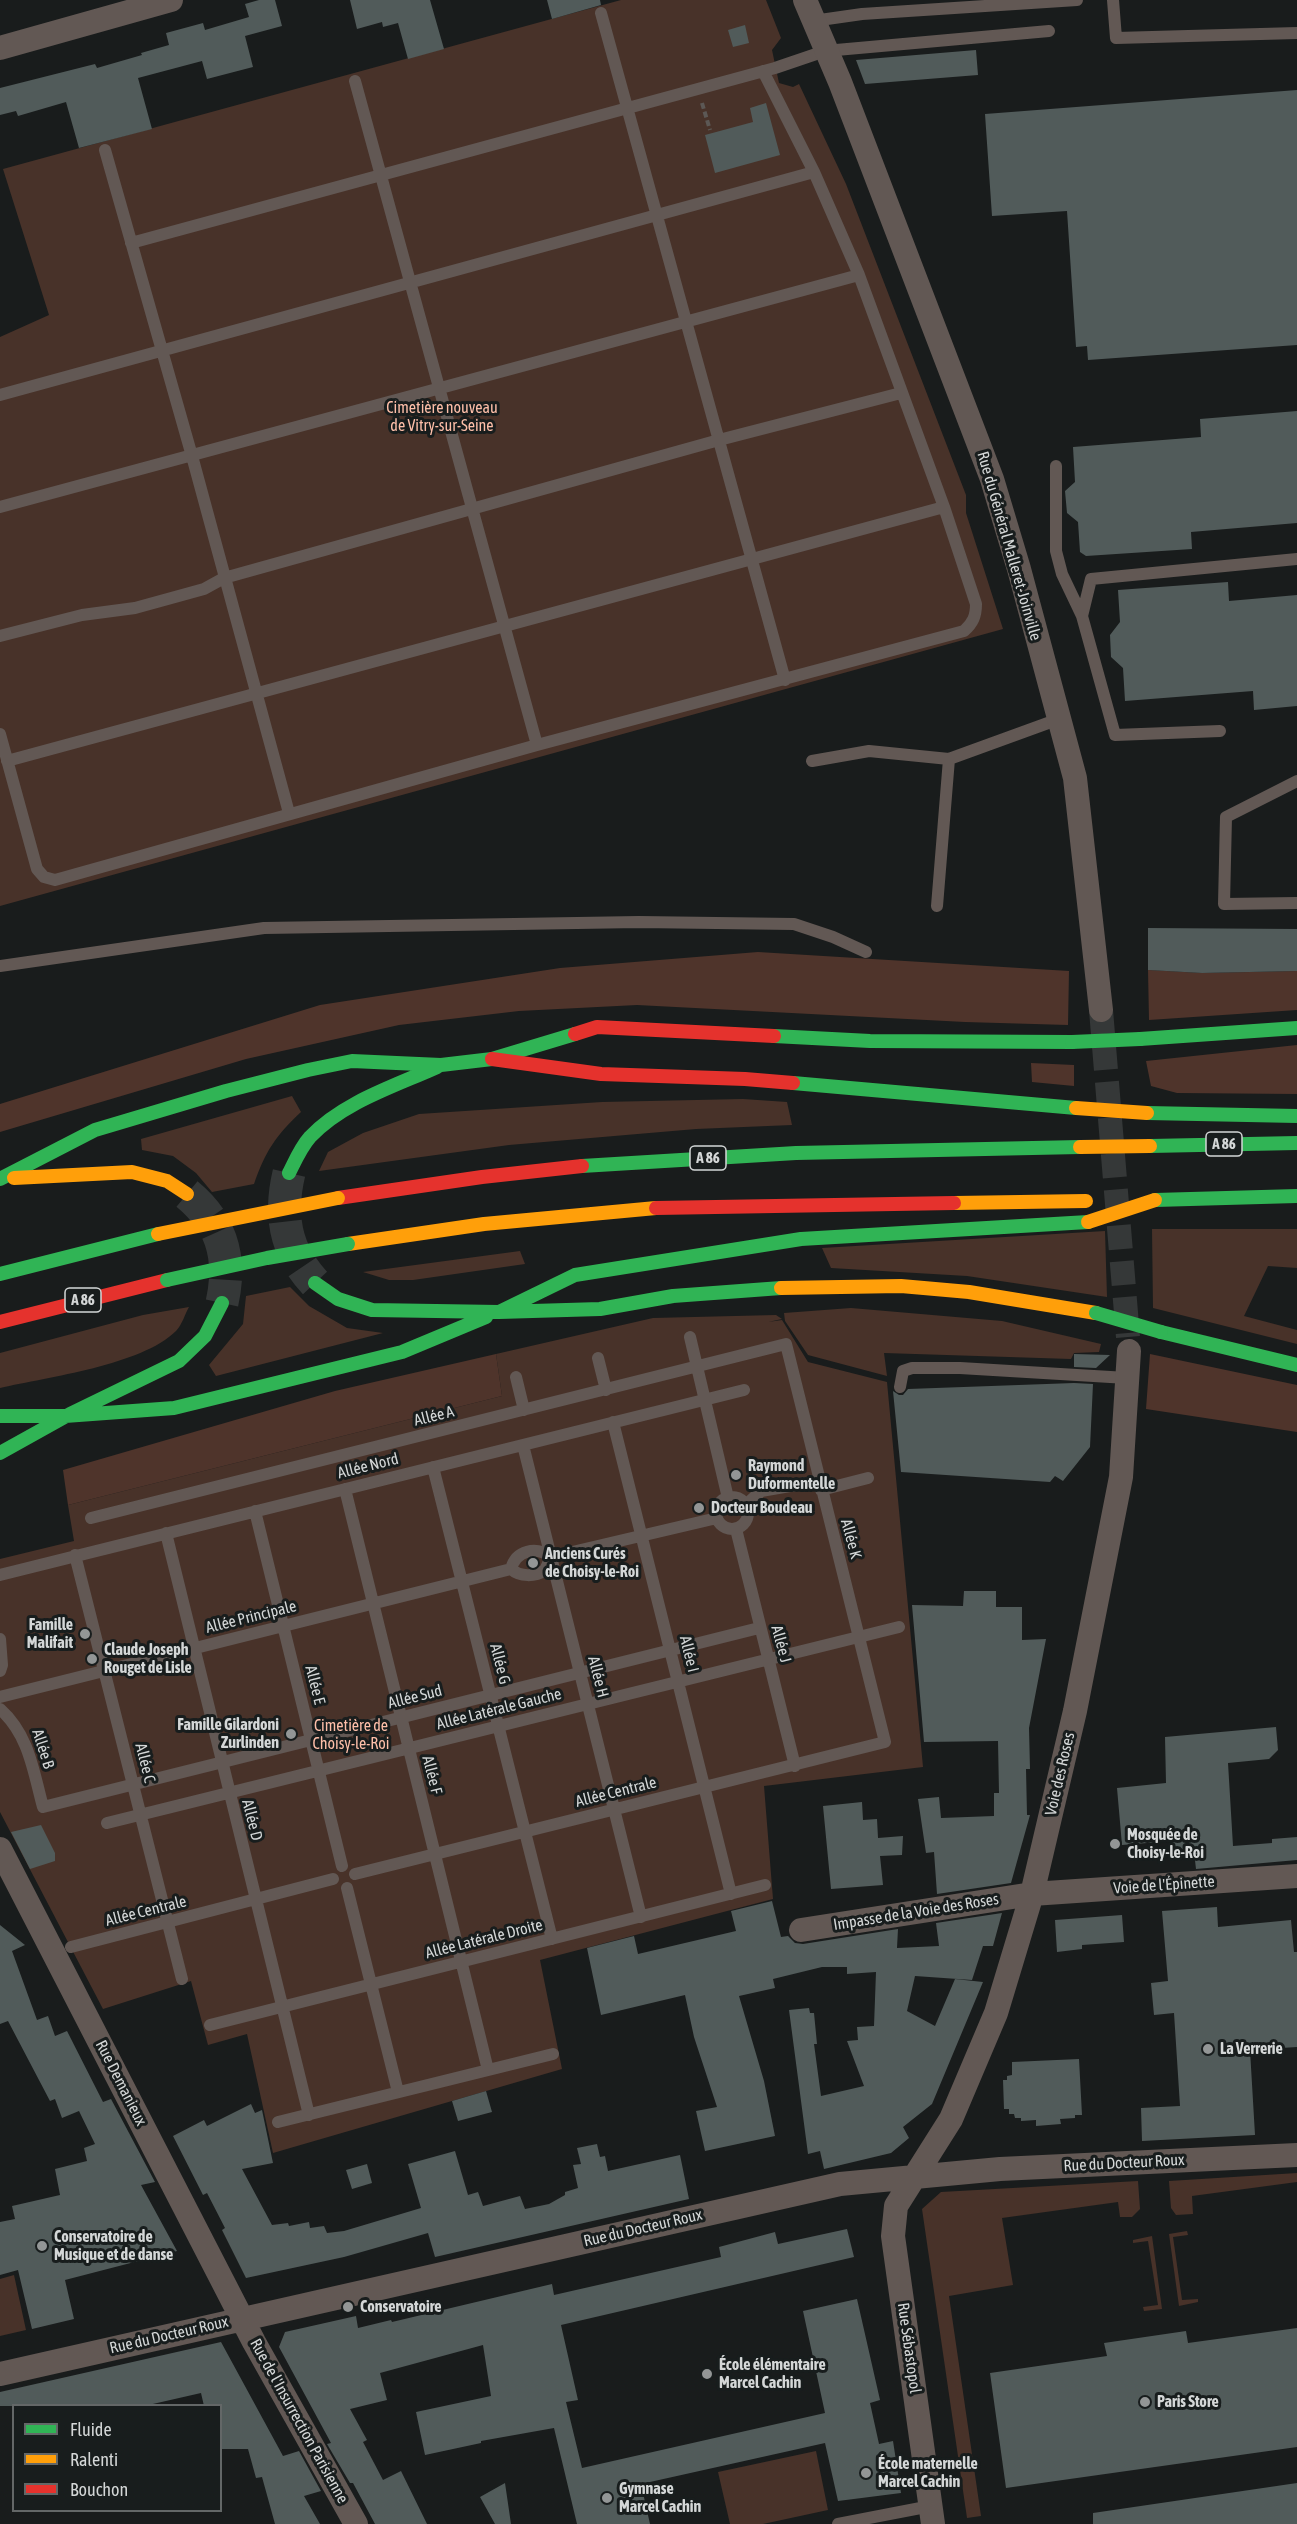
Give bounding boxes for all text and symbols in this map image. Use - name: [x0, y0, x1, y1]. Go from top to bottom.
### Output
- park label: Cimetière nouveau de Vitry-sur-Seine: [386, 398, 498, 436]
- street label: Rue du Général Malleret-Joinville: [973, 449, 1045, 643]
- road number: A 86: [1206, 1132, 1242, 1156]
- road number: A 86: [690, 1146, 726, 1170]
- road number: A 86: [65, 1288, 101, 1312]
- street label: Allée A: [412, 1402, 456, 1430]
- street label: Allée Nord: [336, 1449, 400, 1483]
- place label: Raymond Duformentelle: [748, 1456, 835, 1494]
- marker: Raymond Duformentelle: [729, 1468, 743, 1482]
- place label: Docteur Boudeau: [711, 1498, 813, 1518]
- marker: Docteur Boudeau: [692, 1501, 706, 1515]
- street label: Allée K: [836, 1517, 866, 1561]
- place label: Anciens Curés de Choisy-le-Roi: [545, 1544, 639, 1582]
- marker: Anciens Curés de Choisy-le-Roi: [526, 1556, 540, 1570]
- street label: Allée Principale: [204, 1596, 298, 1638]
- place label: Famille Malifait: [27, 1615, 73, 1653]
- street label: Allée J: [767, 1623, 795, 1665]
- marker: Famille Malifait: [78, 1627, 92, 1641]
- street label: Allée I: [675, 1634, 703, 1674]
- place label: Claude Joseph Rouget de Lisle: [104, 1640, 192, 1678]
- street label: Allée G: [486, 1642, 514, 1686]
- marker: Claude Joseph Rouget de Lisle: [85, 1652, 99, 1666]
- street label: Allée H: [584, 1654, 612, 1700]
- street label: Allée E: [301, 1663, 329, 1707]
- street label: Allée Sud: [386, 1681, 444, 1713]
- street label: Allée Latérale Gauche: [435, 1684, 563, 1734]
- place label: Famille Gilardoni Zurlinden: [177, 1715, 279, 1753]
- park label: Cimetière de Choisy-le-Roi: [313, 1716, 389, 1754]
- street label: Allée B: [28, 1727, 58, 1771]
- marker: Famille Gilardoni Zurlinden: [284, 1727, 298, 1741]
- street label: Voie des Roses: [1041, 1731, 1079, 1817]
- street label: Allée C: [131, 1741, 159, 1785]
- street label: Allée F: [418, 1754, 446, 1796]
- street label: Allée Centrale: [573, 1773, 659, 1811]
- street label: Allée D: [238, 1797, 266, 1843]
- place label: Mosquée de Choisy-le-Roi: [1127, 1825, 1204, 1863]
- marker: Mosquée de Choisy-le-Roi: [1108, 1837, 1122, 1851]
- street label: Voie de l'Épinette: [1113, 1872, 1215, 1898]
- street label: Impasse de la Voie des Roses: [832, 1889, 1000, 1935]
- street label: Allée Centrale: [103, 1892, 189, 1930]
- street label: Allée Latérale Droite: [423, 1915, 545, 1963]
- street label: Rue Demanieux: [91, 2037, 151, 2129]
- place label: La Verrerie: [1220, 2039, 1283, 2059]
- marker: La Verrerie: [1201, 2042, 1215, 2056]
- street label: Rue du Docteur Roux: [1063, 2150, 1185, 2176]
- street label: Rue du Docteur Roux: [582, 2205, 704, 2251]
- place label: Conservatoire de Musique et de danse: [54, 2227, 173, 2265]
- marker: Conservatoire de Musique et de danse: [35, 2239, 49, 2253]
- place label: Conservatoire: [360, 2297, 442, 2317]
- marker: Conservatoire: [341, 2300, 355, 2314]
- street label: Rue Sébastopol: [893, 2302, 925, 2394]
- street label: Rue du Docteur Roux: [108, 2312, 230, 2358]
- street label: Rue de l'Insurrection Parisienne: [246, 2335, 352, 2507]
- place label: École élémentaire Marcel Cachin: [719, 2355, 826, 2393]
- marker: École élémentaire Marcel Cachin: [700, 2367, 714, 2381]
- place label: Paris Store: [1157, 2392, 1219, 2412]
- marker: Paris Store: [1138, 2395, 1152, 2409]
- legend: [12, 2404, 222, 2512]
- text: Fluide: [70, 2419, 112, 2440]
- text: Ralenti: [70, 2449, 118, 2470]
- place label: École maternelle Marcel Cachin: [878, 2454, 978, 2492]
- marker: École maternelle Marcel Cachin: [859, 2466, 873, 2480]
- text: Bouchon: [70, 2479, 128, 2500]
- place label: Gymnase Marcel Cachin: [619, 2479, 701, 2517]
- marker: Gymnase Marcel Cachin: [600, 2491, 614, 2505]

